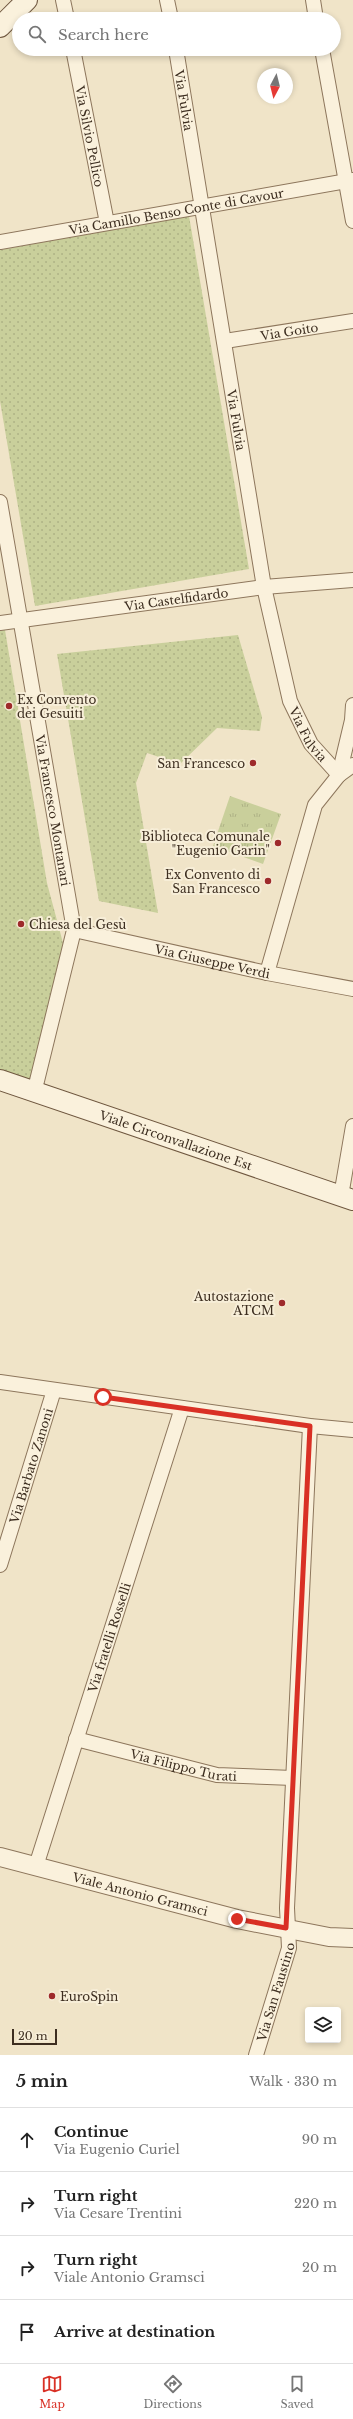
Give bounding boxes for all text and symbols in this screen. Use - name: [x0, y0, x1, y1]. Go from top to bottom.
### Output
- search box: [12, 12, 341, 56]
- icon: search: [26, 23, 48, 45]
- text: Search here: [58, 25, 149, 44]
- street label: Via Fulvia: [172, 68, 197, 132]
- north arrow: [257, 68, 293, 104]
- street label: Via Silvio Pellico: [73, 83, 107, 188]
- street label: Via Camillo Benso Conte di Cavour: [67, 185, 285, 237]
- street label: Via Goito: [258, 319, 319, 343]
- street label: Via Fulvia: [224, 388, 249, 452]
- street label: Via Castelfidardo: [123, 584, 229, 614]
- place label: Ex Convento dei Gesuiti: [17, 692, 97, 721]
- marker: Ex Convento dei Gesuiti: [4, 701, 14, 711]
- street label: Via Fulvia: [286, 703, 331, 765]
- street label: Via Francesco Montanari: [33, 733, 74, 887]
- place label: San Francesco: [157, 756, 245, 771]
- marker: San Francesco: [248, 758, 258, 768]
- place label: Biblioteca Comunale "Eugenio Garin": [141, 829, 270, 858]
- marker: Biblioteca Comunale "Eugenio Garin": [273, 838, 283, 848]
- place label: Ex Convento di San Francesco: [165, 867, 260, 896]
- marker: Ex Convento di San Francesco: [263, 876, 273, 886]
- place label: Chiesa del Gesù: [29, 917, 126, 932]
- marker: Chiesa del Gesù: [16, 919, 26, 929]
- street label: Via Giuseppe Verdi: [153, 941, 271, 981]
- street label: Viale Circonvallazione Est: [97, 1107, 255, 1173]
- place label: Autostazione ATCM: [193, 1289, 274, 1318]
- marker: Autostazione ATCM: [277, 1298, 287, 1308]
- route start: [94, 1388, 112, 1406]
- street label: Via Barbato Zanoni: [6, 1406, 55, 1526]
- street label: Via fratelli Rosselli: [84, 1581, 133, 1695]
- street label: Via Filippo Turati: [128, 1745, 237, 1783]
- street label: Viale Antonio Gramsci: [70, 1869, 210, 1919]
- route end: [228, 1910, 246, 1928]
- street label: Via San Faustino: [253, 1942, 297, 2044]
- place label: EuroSpin: [60, 1989, 118, 2004]
- marker: EuroSpin: [47, 1991, 57, 2001]
- map controls: [305, 2007, 341, 2043]
- button: layers: [305, 2007, 341, 2043]
- scale bar: [12, 2027, 57, 2046]
- text: 20 m: [18, 2029, 48, 2043]
- text: 5 min: [16, 2071, 68, 2092]
- text: Walk · 330 m: [249, 2073, 337, 2090]
- text: Continue: [54, 2122, 129, 2141]
- icon: ahead: [16, 2129, 38, 2151]
- text: 90 m: [302, 2131, 337, 2148]
- text: Via Eugenio Curiel: [54, 2141, 180, 2158]
- text: Turn right: [54, 2186, 137, 2205]
- icon: right: [16, 2193, 38, 2215]
- text: 220 m: [294, 2195, 337, 2212]
- text: Via Cesare Trentini: [54, 2205, 182, 2222]
- text: Turn right: [54, 2250, 137, 2269]
- icon: right: [16, 2257, 38, 2279]
- text: 20 m: [302, 2259, 337, 2276]
- text: Viale Antonio Gramsci: [54, 2269, 205, 2286]
- icon: arrive: [16, 2321, 38, 2343]
- text: Arrive at destination: [54, 2322, 215, 2341]
- tab: Map: [39, 2373, 65, 2411]
- tab: Directions: [143, 2373, 202, 2411]
- tab: Saved: [281, 2373, 314, 2411]

